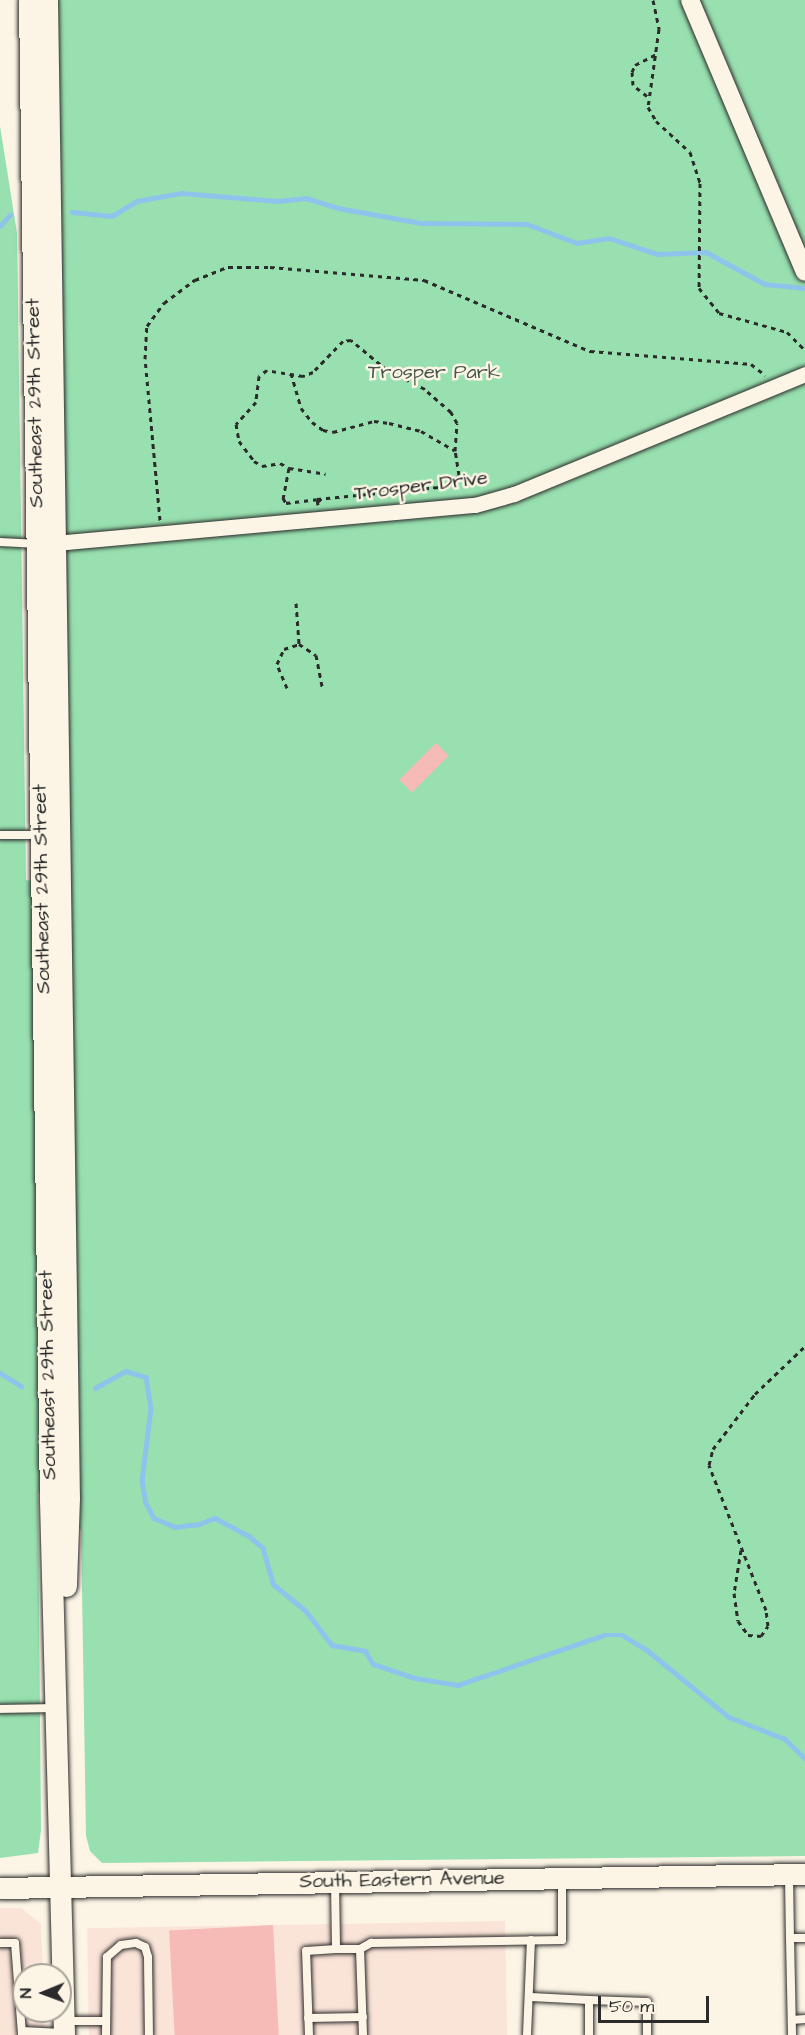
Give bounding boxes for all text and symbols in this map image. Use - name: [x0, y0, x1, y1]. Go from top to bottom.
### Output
- street label: Southeast 29th Street: [21, 298, 49, 508]
- park label: Trosper Park: [368, 360, 500, 384]
- street label: Trosper Drive: [353, 466, 489, 506]
- street label: Southeast 29th Street: [28, 784, 56, 994]
- street label: Southeast 29th Street: [34, 1270, 62, 1480]
- street label: South Eastern Avenue: [299, 1866, 505, 1894]
- north arrow: [12, 1963, 72, 2023]
- scale bar: [601, 1984, 712, 2022]
- text: N: [15, 1988, 37, 1998]
- text: 50 m: [609, 1994, 654, 2019]

